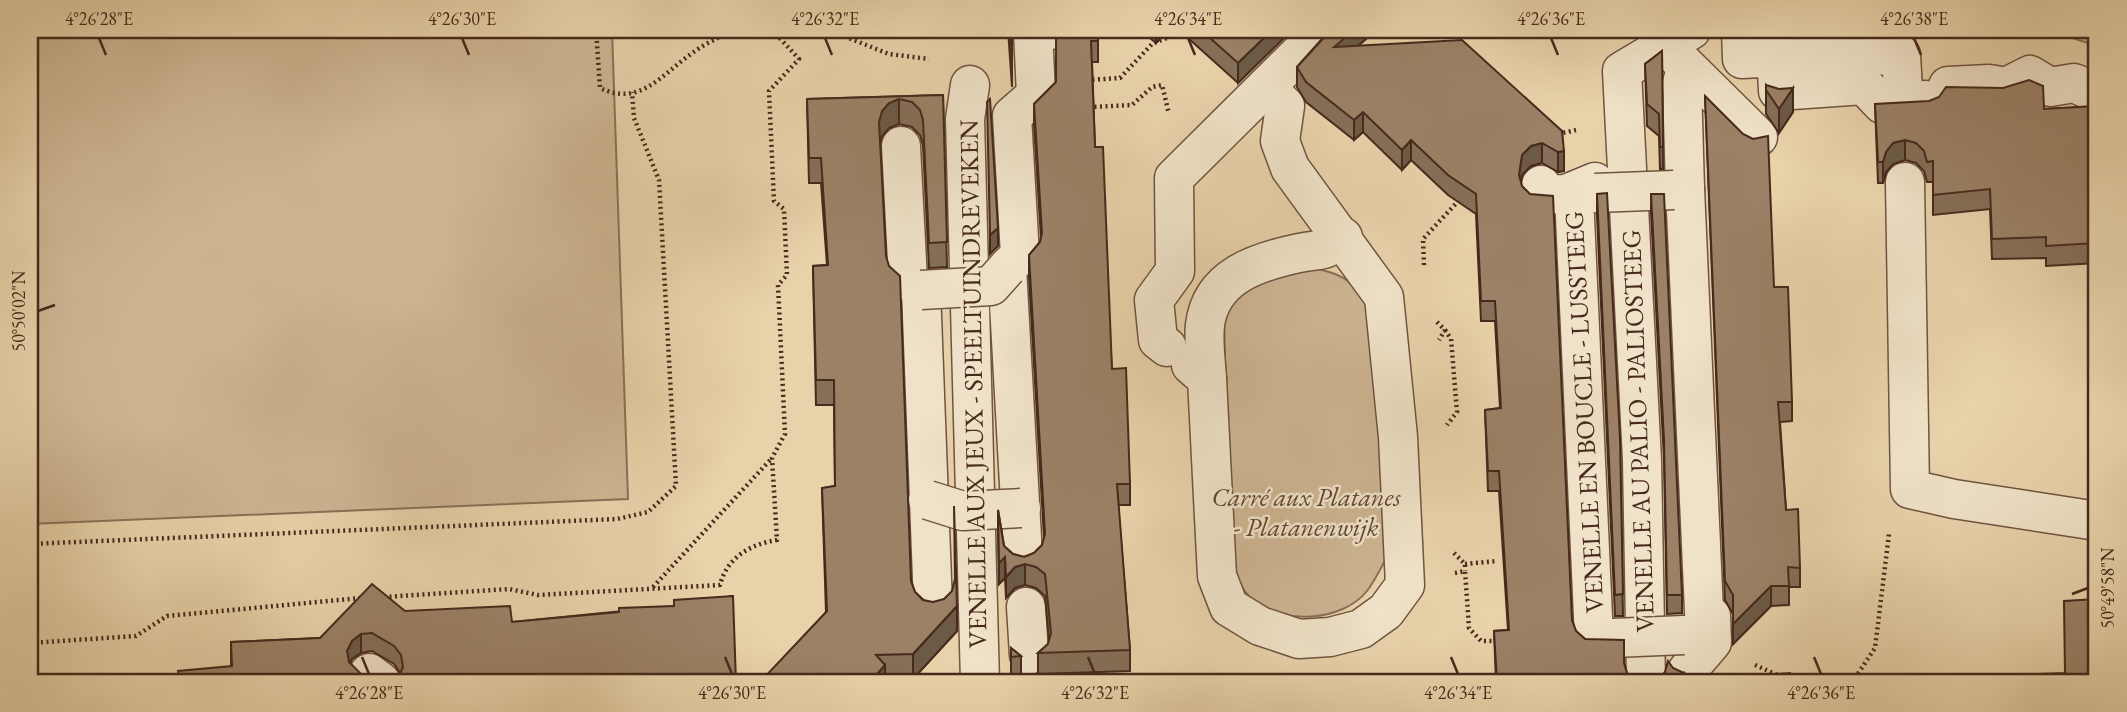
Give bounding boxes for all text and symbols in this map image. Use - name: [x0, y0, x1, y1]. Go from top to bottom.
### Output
- text: 4°26'28"E: [65, 7, 133, 30]
- text: 4°26'30"E: [428, 7, 496, 30]
- text: 4°26'32"E: [791, 7, 859, 30]
- text: 4°26'34"E: [1154, 7, 1222, 30]
- text: 4°26'36"E: [1517, 7, 1585, 30]
- text: 4°26'38"E: [1880, 7, 1948, 30]
- street label: VENELLE AUX JEUX - SPEELTUINDREVEKEN: [951, 119, 995, 649]
- street label: VENELLE EN BOUCLE - LUSSTEEG: [1556, 210, 1612, 614]
- street label: VENELLE AU PALIO - PALIOSTEEG: [1614, 229, 1662, 633]
- text: 50°50'02"N: [7, 270, 30, 351]
- park label: Carré aux Platanes - Platanenwijk: [1211, 480, 1401, 544]
- text: 50°49'58"N: [2096, 547, 2119, 628]
- text: 4°26'28"E: [335, 681, 403, 704]
- text: 4°26'30"E: [698, 681, 766, 704]
- text: 4°26'32"E: [1061, 681, 1129, 704]
- text: 4°26'34"E: [1424, 681, 1492, 704]
- text: 4°26'36"E: [1787, 681, 1855, 704]

